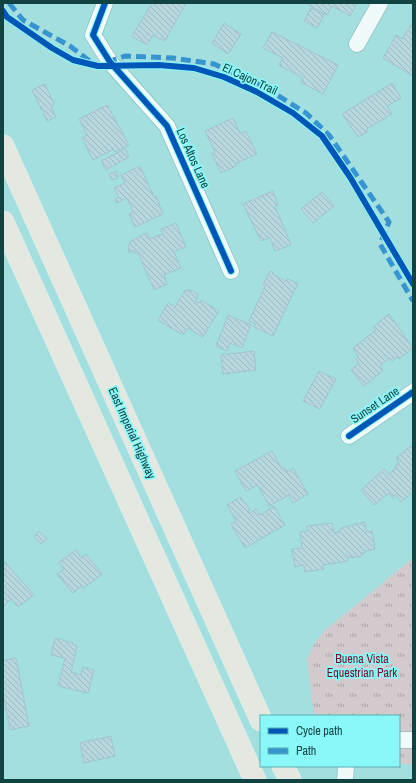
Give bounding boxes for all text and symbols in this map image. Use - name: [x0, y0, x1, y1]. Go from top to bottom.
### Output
- street label: El Cajon Trail: [220, 59, 280, 99]
- street label: Los Altos Lane: [173, 125, 213, 191]
- street label: Sunset Lane: [348, 383, 402, 427]
- street label: East Imperial Highway: [105, 385, 159, 482]
- park label: Buena Vista Equestrian Park: [327, 651, 397, 681]
- legend: [260, 715, 400, 767]
- text: Cycle path: [296, 723, 343, 739]
- text: Path: [296, 743, 316, 759]

